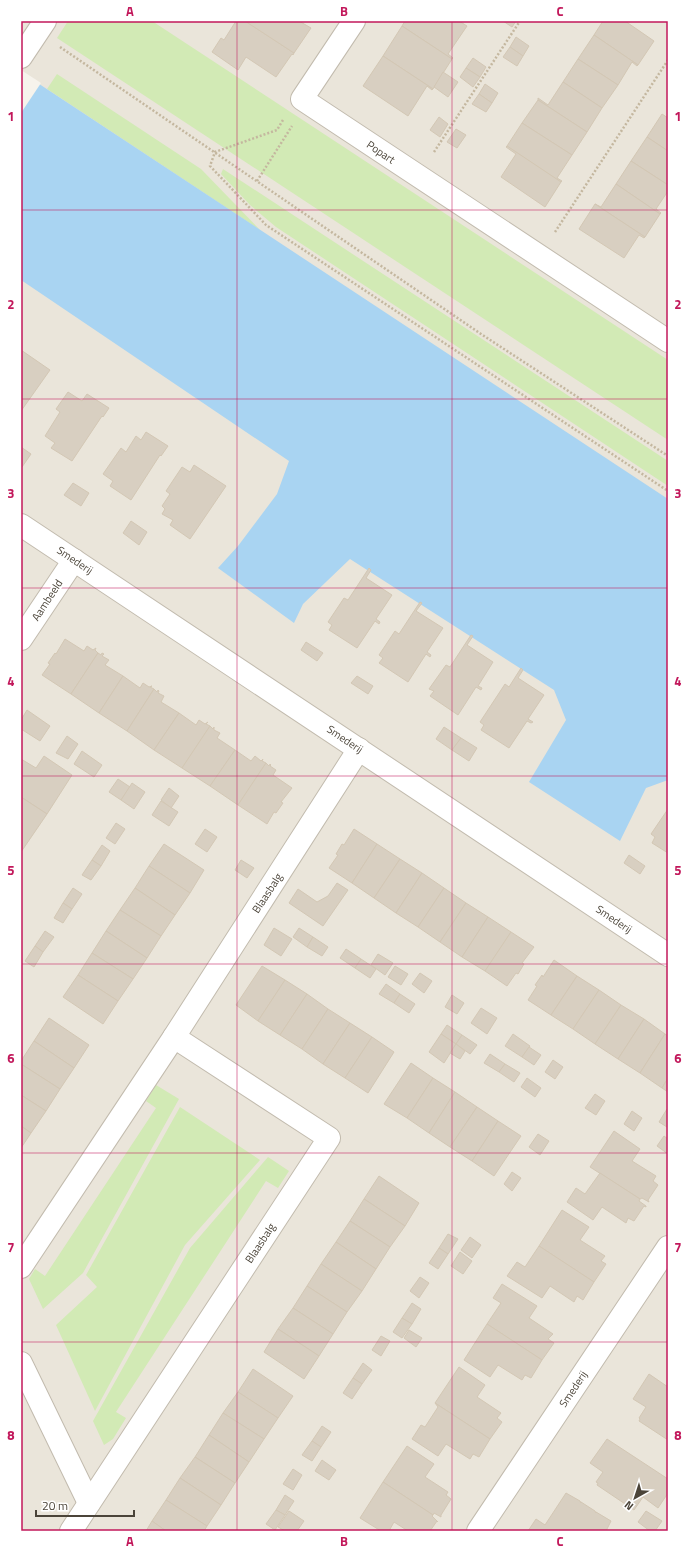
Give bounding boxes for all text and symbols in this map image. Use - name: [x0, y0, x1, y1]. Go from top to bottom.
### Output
- text: A: [126, 1, 134, 21]
- text: B: [340, 1, 348, 21]
- text: C: [556, 1, 564, 21]
- text: 1: [7, 106, 15, 126]
- text: 1: [674, 106, 682, 126]
- street label: Popart: [364, 137, 399, 167]
- text: 2: [7, 294, 15, 314]
- text: 2: [674, 294, 682, 314]
- text: 3: [7, 483, 15, 503]
- text: 3: [674, 483, 682, 503]
- street label: Smederij: [54, 542, 96, 578]
- street label: Aambeeld: [28, 576, 66, 624]
- text: 4: [7, 671, 15, 691]
- text: 4: [674, 671, 682, 691]
- street label: Smederij: [324, 721, 366, 757]
- text: 5: [7, 860, 15, 880]
- text: 5: [674, 860, 682, 880]
- street label: Blaasbalg: [248, 870, 286, 916]
- street label: Smederij: [593, 901, 635, 937]
- text: 6: [7, 1048, 15, 1068]
- text: 6: [674, 1048, 682, 1068]
- street label: Blaasbalg: [241, 1220, 279, 1266]
- text: 7: [7, 1237, 15, 1257]
- text: 7: [674, 1237, 682, 1257]
- street label: Smederij: [555, 1368, 591, 1410]
- text: 8: [7, 1425, 15, 1445]
- text: 8: [674, 1425, 682, 1445]
- north arrow: [615, 1478, 655, 1518]
- scale bar: [36, 1492, 134, 1518]
- text: 20 m: [42, 1496, 68, 1515]
- text: N: [621, 1497, 637, 1514]
- text: A: [126, 1531, 134, 1551]
- text: B: [340, 1531, 348, 1551]
- text: C: [556, 1531, 564, 1551]

